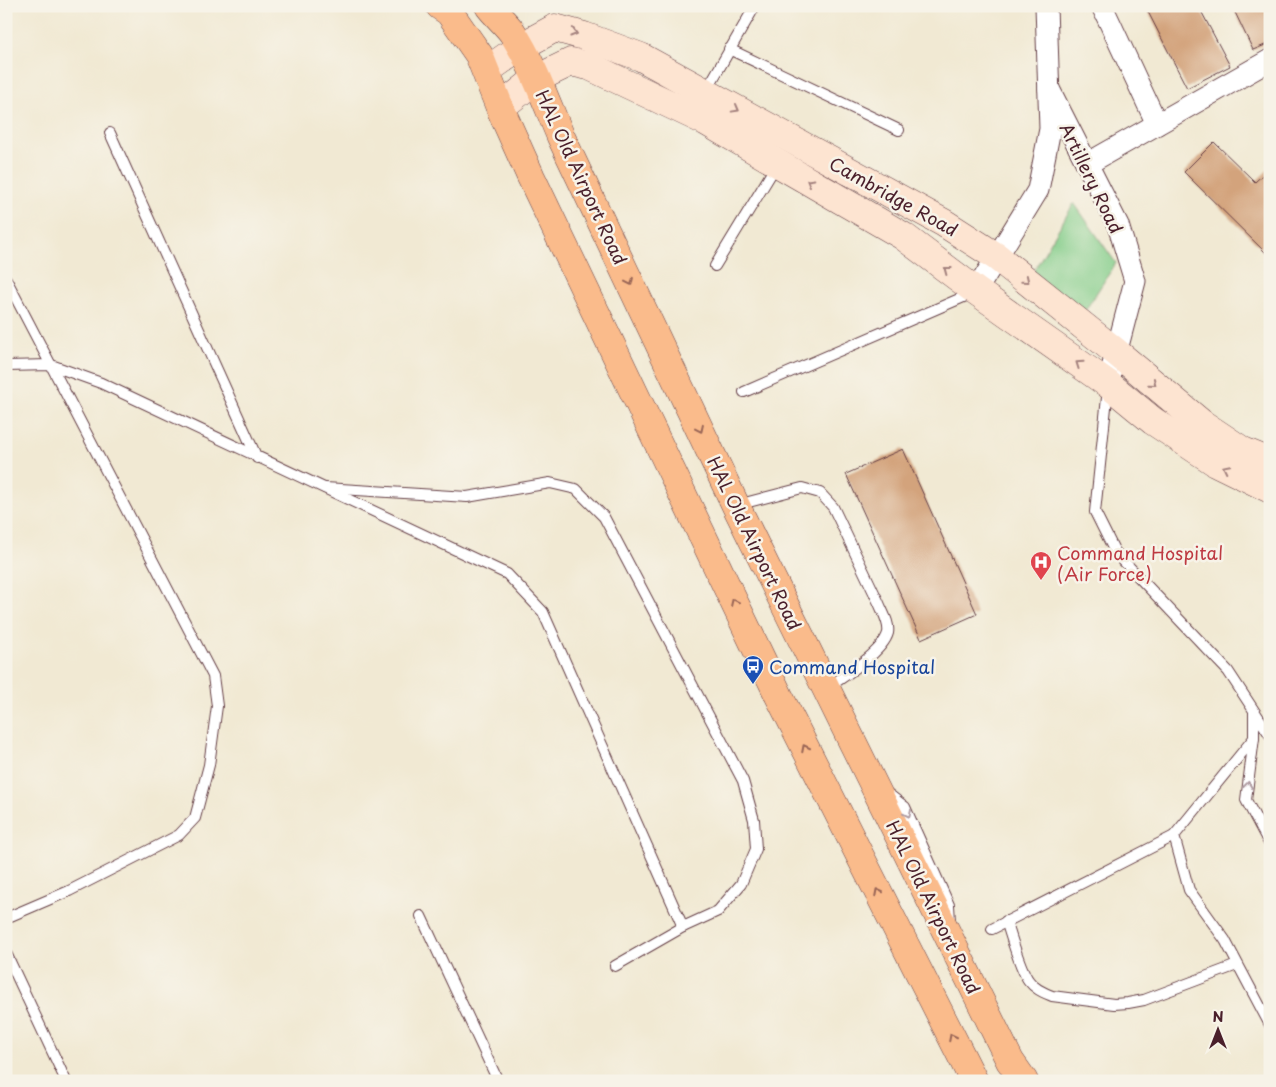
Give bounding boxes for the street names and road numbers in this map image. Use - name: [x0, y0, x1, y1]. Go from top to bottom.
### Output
- street label: HAL Old Airport Road: [530, 85, 634, 269]
- street label: Artillery Road: [1054, 118, 1130, 238]
- street label: Cambridge Road: [825, 149, 963, 243]
- street label: HAL Old Airport Road: [701, 452, 809, 634]
- street label: HAL Old Airport Road: [880, 816, 988, 998]

